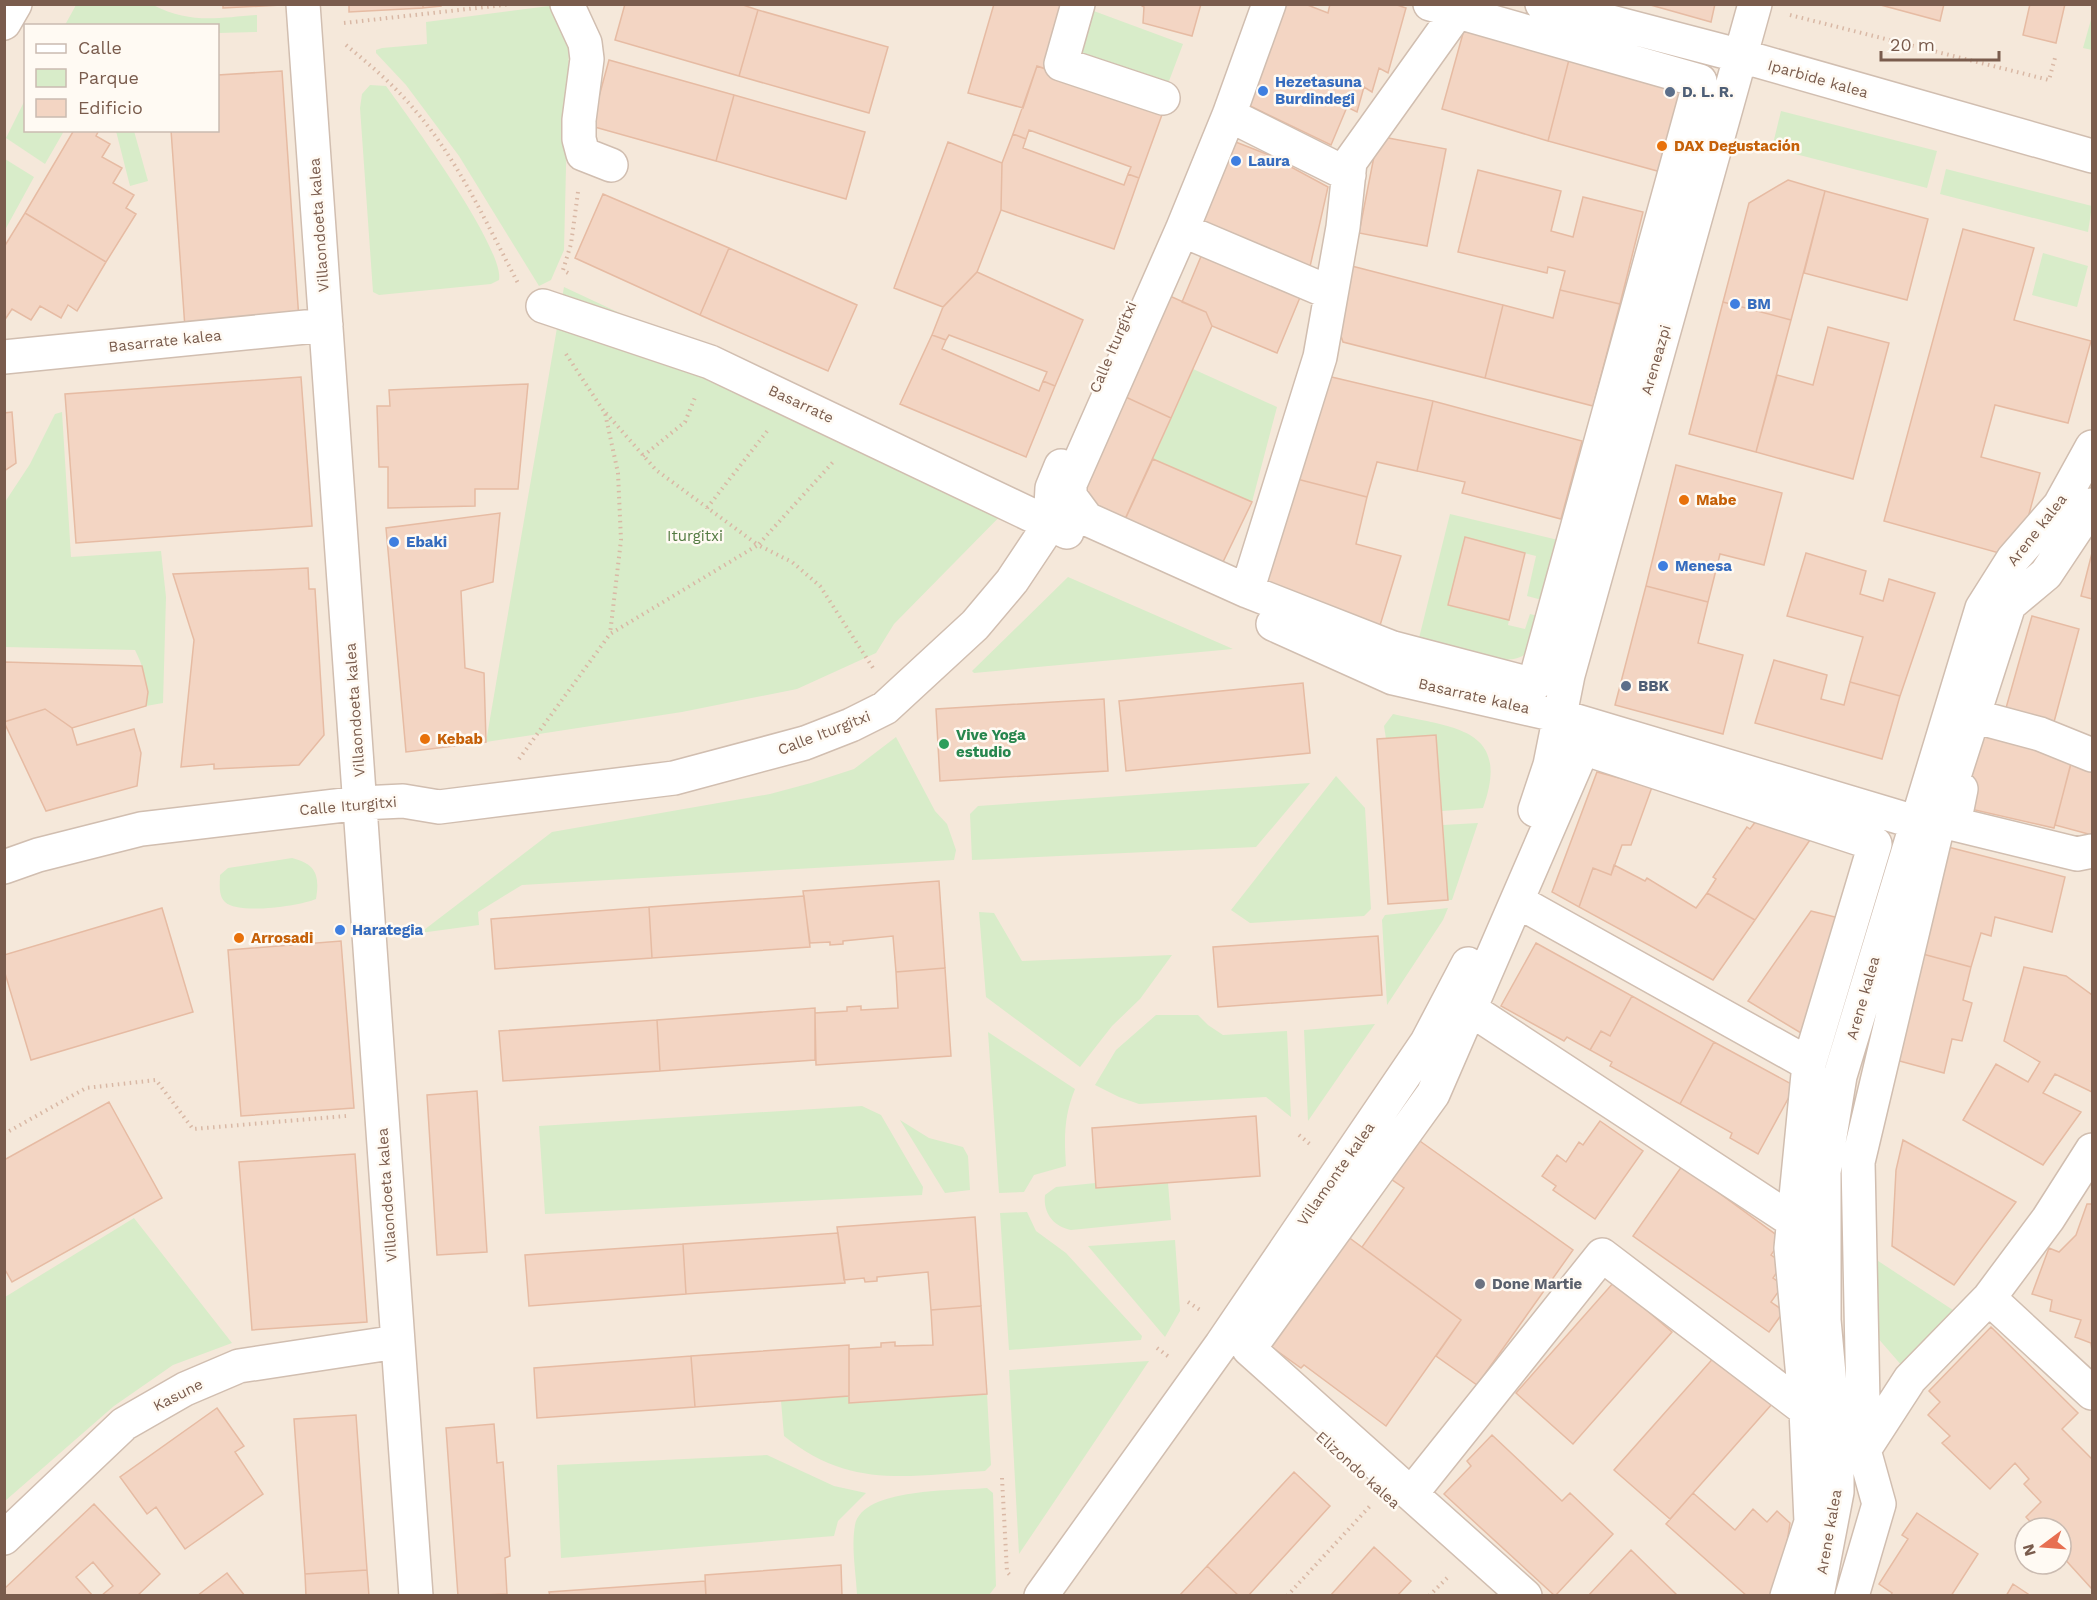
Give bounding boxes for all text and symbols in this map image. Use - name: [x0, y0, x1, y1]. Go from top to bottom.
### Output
- legend: [24, 24, 219, 132]
- scale bar: [1881, 24, 2000, 62]
- text: 20 m: [1890, 34, 1935, 55]
- text: Calle: [78, 37, 122, 58]
- street label: Iparbide kalea: [1766, 56, 1871, 102]
- text: Parque: [78, 67, 139, 88]
- place label: Hezetasuna Burdindegi: [1275, 73, 1362, 108]
- place label: D. L. R.: [1682, 83, 1734, 101]
- marker: Hezetasuna Burdindegi: [1256, 84, 1270, 98]
- marker: D. L. R.: [1663, 85, 1677, 99]
- text: Edificio: [78, 97, 143, 118]
- place label: DAX Degustación: [1674, 137, 1800, 155]
- marker: DAX Degustación: [1655, 139, 1669, 153]
- place label: Laura: [1248, 152, 1290, 170]
- marker: Laura: [1229, 154, 1243, 168]
- street label: Villaondoeta kalea: [305, 157, 333, 293]
- place label: BM: [1747, 295, 1771, 313]
- marker: BM: [1728, 297, 1742, 311]
- street label: Calle Iturgitxi: [1086, 299, 1140, 395]
- street label: Areneazpi: [1637, 323, 1675, 397]
- street label: Basarrate kalea: [108, 326, 223, 356]
- street label: Basarrate: [766, 381, 836, 427]
- street label: Arene kalea: [2003, 490, 2071, 569]
- place label: Mabe: [1696, 491, 1737, 509]
- marker: Mabe: [1677, 493, 1691, 507]
- park label: Iturgitxi: [667, 527, 723, 545]
- place label: Ebaki: [406, 533, 447, 551]
- marker: Ebaki: [387, 535, 401, 549]
- place label: Menesa: [1675, 557, 1732, 575]
- marker: Menesa: [1656, 559, 1670, 573]
- street label: Villaondoeta kalea: [341, 642, 369, 778]
- street label: Basarrate kalea: [1417, 674, 1532, 718]
- place label: BBK: [1638, 677, 1670, 695]
- marker: BBK: [1619, 679, 1633, 693]
- street label: Calle Iturgitxi: [775, 707, 873, 759]
- place label: Vive Yoga estudio: [956, 726, 1026, 761]
- place label: Kebab: [437, 730, 483, 748]
- marker: Kebab: [418, 732, 432, 746]
- marker: Vive Yoga estudio: [937, 737, 951, 751]
- street label: Calle Iturgitxi: [299, 793, 397, 819]
- place label: Harategia: [352, 921, 424, 939]
- marker: Harategia: [333, 923, 347, 937]
- place label: Arrosadi: [251, 929, 313, 947]
- marker: Arrosadi: [232, 931, 246, 945]
- street label: Arene kalea: [1842, 954, 1884, 1042]
- street label: Villamonte kalea: [1293, 1118, 1379, 1229]
- street label: Villaondoeta kalea: [373, 1127, 401, 1263]
- place label: Done Martie: [1492, 1275, 1583, 1293]
- marker: Done Martie: [1473, 1277, 1487, 1291]
- street label: Kasune: [150, 1375, 206, 1415]
- street label: Elizondo kalea: [1312, 1428, 1404, 1513]
- street label: Arene kalea: [1813, 1488, 1845, 1576]
- north arrow: [2013, 1516, 2073, 1576]
- text: N: [2018, 1542, 2040, 1558]

